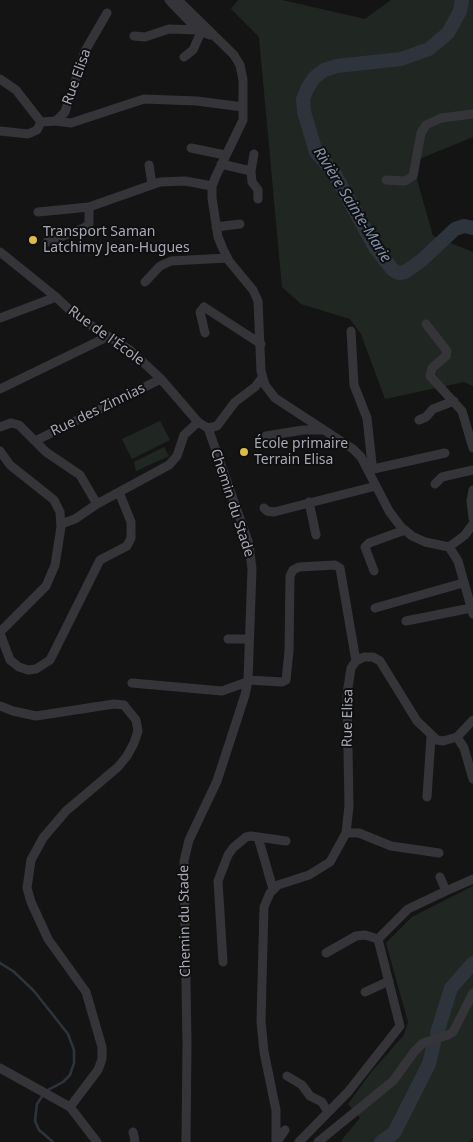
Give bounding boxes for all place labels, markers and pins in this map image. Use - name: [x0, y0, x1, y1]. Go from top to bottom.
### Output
- place label: Transport Saman Latchimy Jean-Hugues: [43, 224, 190, 256]
- marker: Transport Saman Latchimy Jean-Hugues: [27, 234, 39, 246]
- place label: École primaire Terrain Elisa: [254, 436, 348, 468]
- marker: École primaire Terrain Elisa: [238, 446, 250, 458]

